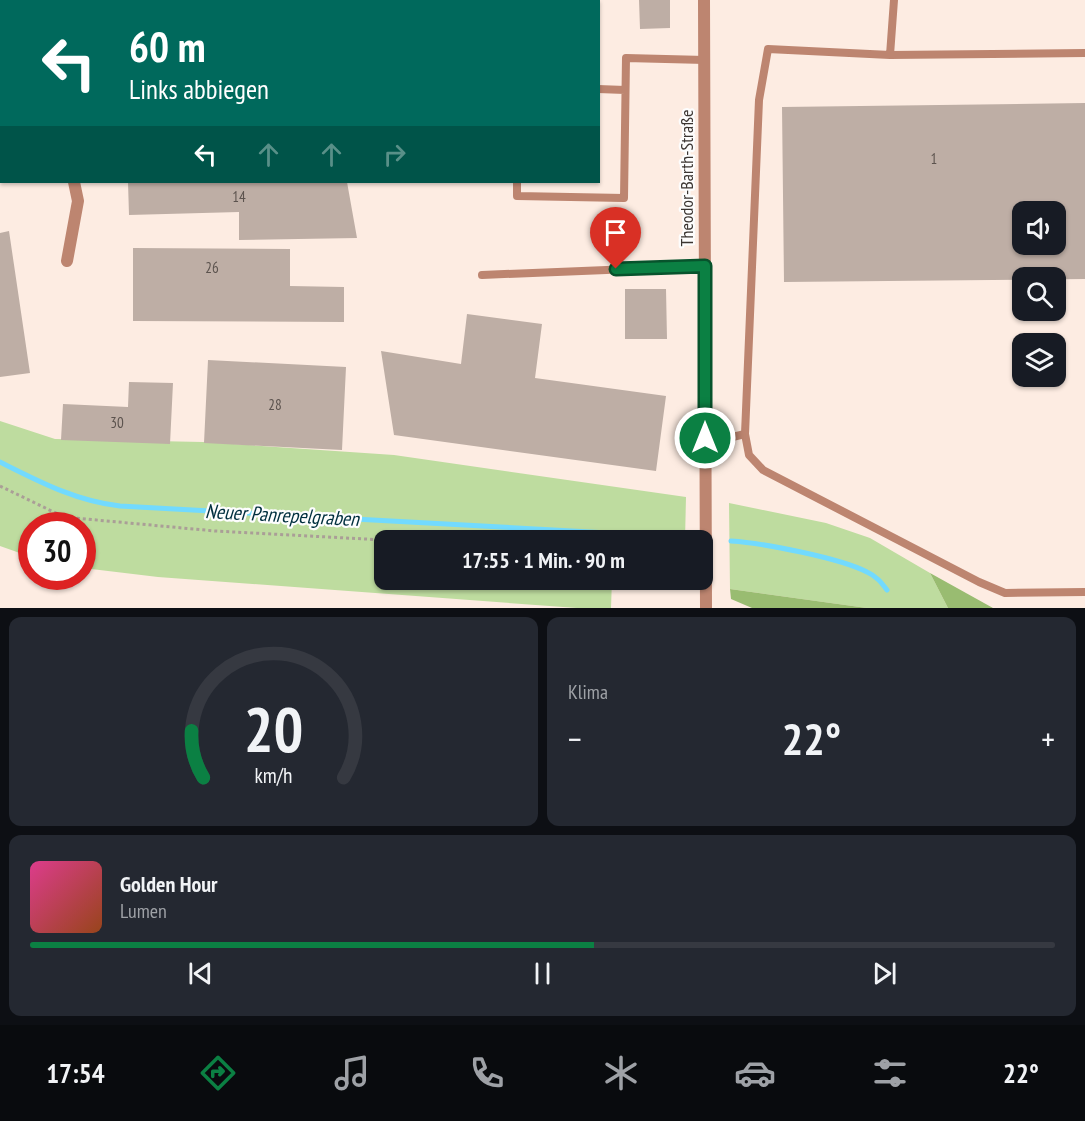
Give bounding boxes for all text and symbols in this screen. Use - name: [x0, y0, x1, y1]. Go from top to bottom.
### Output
- text: 60 m: [129, 19, 206, 74]
- icon: left: [30, 24, 108, 102]
- text: Links abbiegen: [129, 72, 269, 106]
- street label: Theodor-Barth-Straße: [675, 110, 698, 246]
- icon: left: [189, 138, 222, 171]
- icon: ahead: [252, 138, 285, 171]
- icon: ahead: [315, 138, 348, 171]
- icon: right: [378, 138, 411, 171]
- house number: 1: [931, 149, 937, 168]
- house number: 14: [232, 187, 246, 206]
- map controls: [1012, 201, 1066, 387]
- button: sound: [1012, 201, 1066, 255]
- pin: [590, 207, 641, 269]
- icon: arrive: [599, 216, 632, 249]
- house number: 26: [205, 258, 219, 277]
- button: search: [1012, 267, 1066, 321]
- button: layers: [1012, 333, 1066, 387]
- house number: 28: [268, 395, 282, 414]
- position arrow: [673, 406, 737, 470]
- house number: 30: [110, 413, 124, 432]
- water label: Neuer Panrepelgraben: [204, 498, 361, 532]
- speed limit sign: 30: [18, 512, 96, 590]
- text: 17:55 · 1 Min. · 90 m: [462, 546, 625, 574]
- text: Klima: [568, 679, 608, 705]
- text: 20: [244, 688, 303, 769]
- text: 22°: [782, 709, 841, 767]
- text: −: [568, 717, 582, 760]
- text: +: [1041, 717, 1055, 760]
- text: km/h: [254, 762, 293, 790]
- text: Golden Hour: [120, 870, 218, 898]
- text: Lumen: [120, 898, 167, 924]
- icon: previous: [184, 957, 217, 990]
- icon: pause: [526, 957, 559, 990]
- icon: next: [868, 957, 901, 990]
- icon: directions: [197, 1052, 239, 1094]
- icon: music: [331, 1052, 373, 1094]
- icon: phone: [466, 1052, 508, 1094]
- icon: climate: [600, 1052, 642, 1094]
- icon: car: [734, 1052, 776, 1094]
- icon: filters: [869, 1052, 911, 1094]
- text: 17:54: [46, 1056, 105, 1090]
- text: 22°: [1003, 1056, 1039, 1090]

